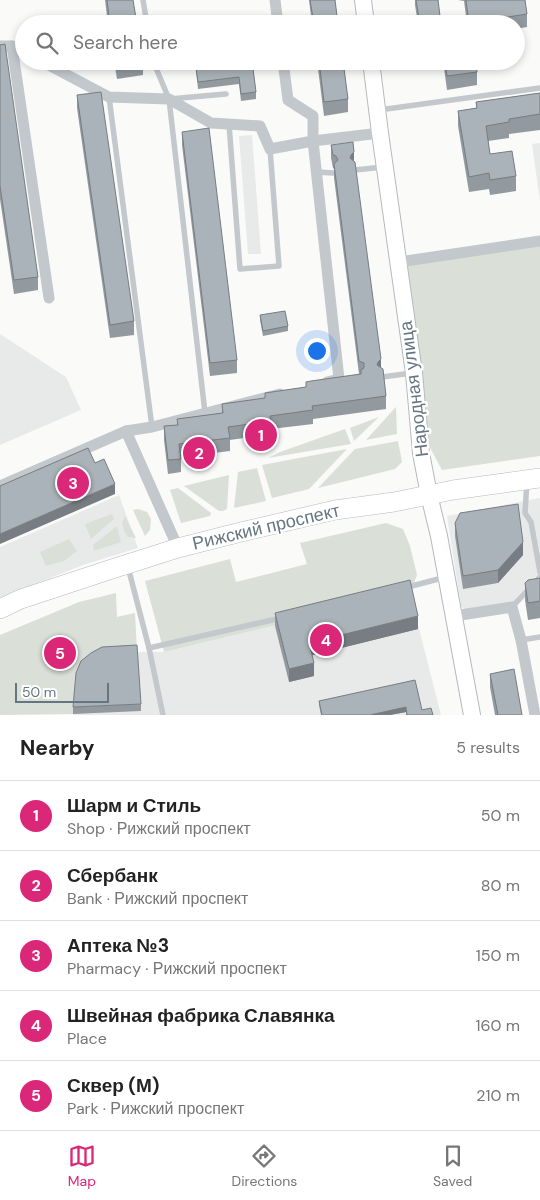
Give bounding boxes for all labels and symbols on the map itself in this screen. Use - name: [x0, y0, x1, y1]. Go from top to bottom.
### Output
- street label: Народная улица: [394, 319, 434, 459]
- your location: [304, 338, 330, 364]
- pin: 1: [245, 416, 277, 454]
- pin: 2: [183, 434, 215, 472]
- pin: 3: [57, 464, 89, 502]
- street label: Рижский проспект: [190, 498, 342, 556]
- pin: 4: [310, 621, 342, 659]
- pin: 5: [44, 634, 76, 672]
- scale bar: [15, 680, 109, 703]

